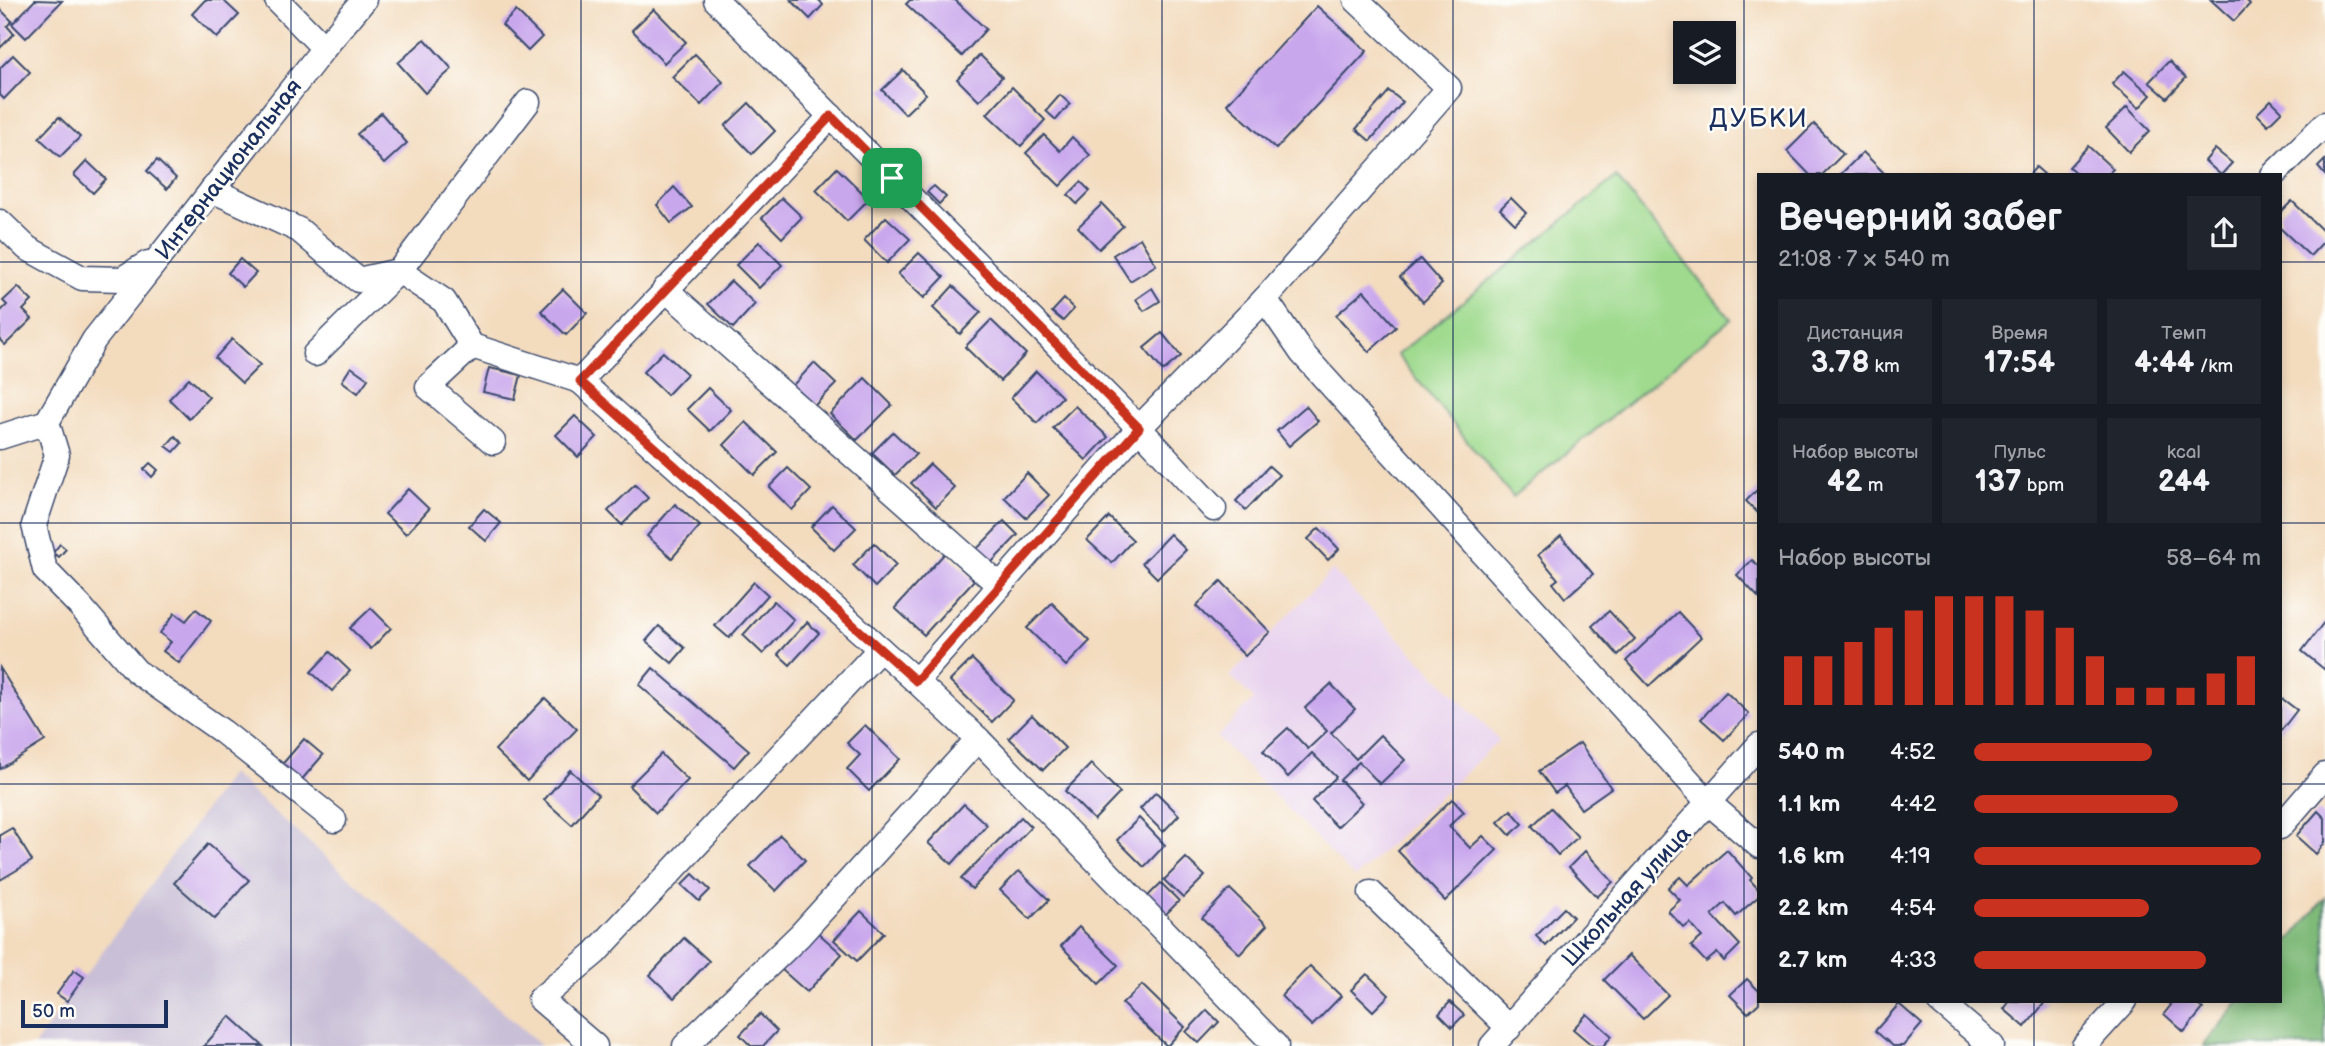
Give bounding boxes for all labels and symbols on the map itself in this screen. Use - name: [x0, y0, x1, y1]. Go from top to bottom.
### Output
- street label: Интернациональная: [149, 74, 308, 266]
- district label: ДУБКИ: [1709, 104, 1809, 135]
- pin: [862, 148, 922, 208]
- street label: Школьная улица: [1556, 820, 1697, 973]
- scale bar: [21, 997, 168, 1029]

